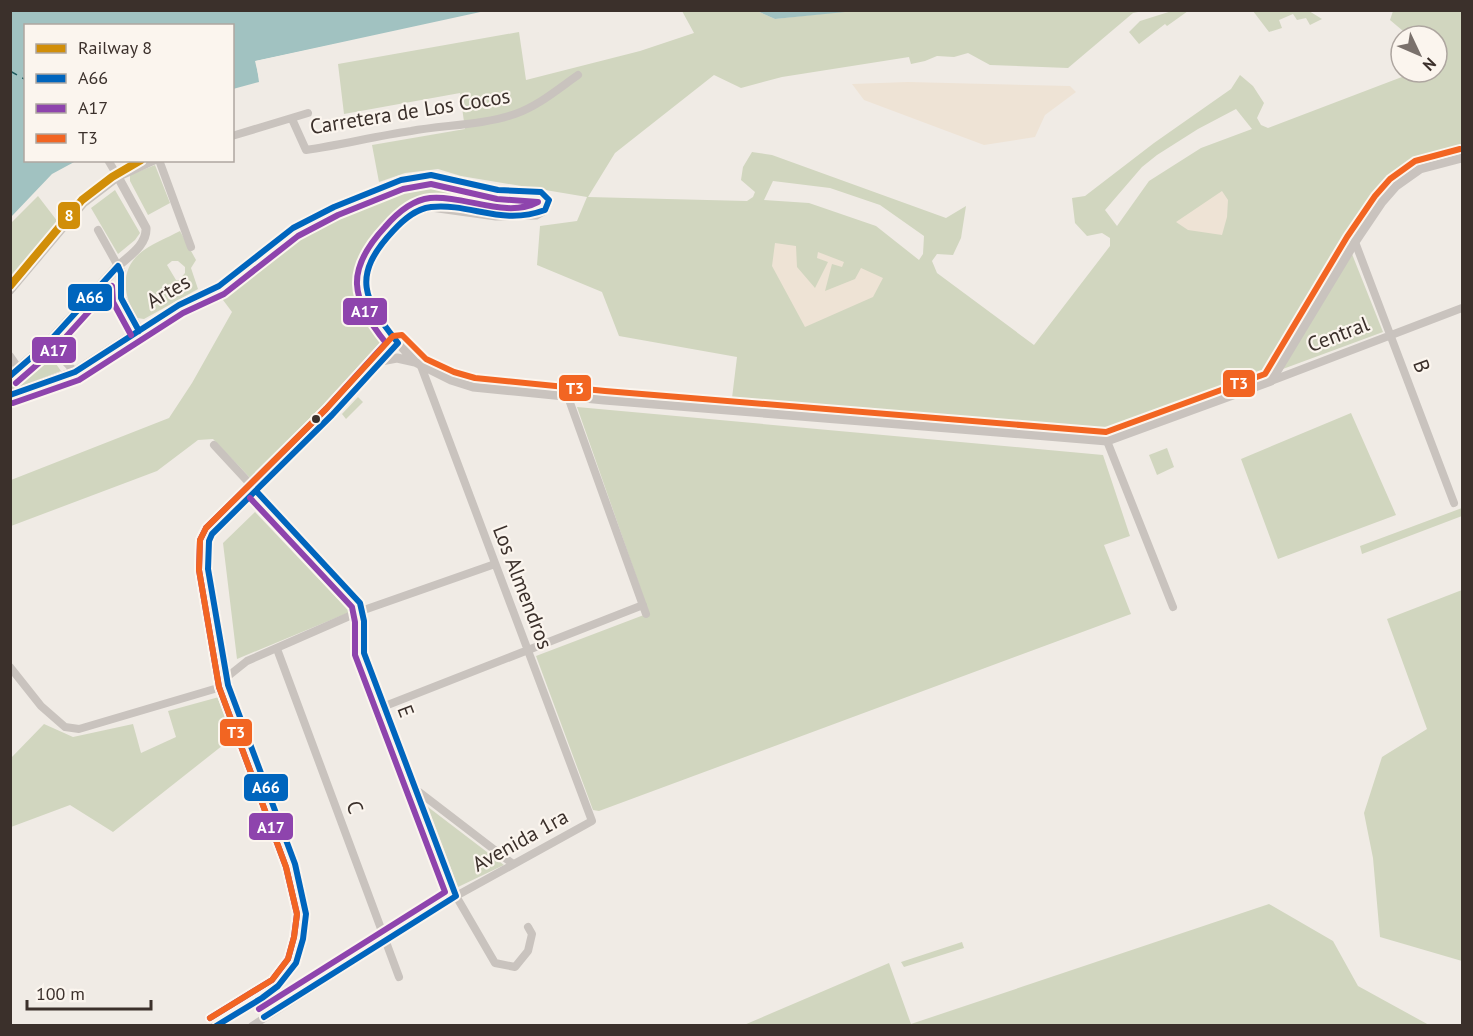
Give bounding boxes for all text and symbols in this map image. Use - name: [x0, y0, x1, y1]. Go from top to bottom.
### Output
- legend: [24, 24, 234, 162]
- north arrow: [1389, 24, 1449, 84]
- text: Railway 8: [78, 36, 152, 59]
- text: N: [1419, 54, 1441, 75]
- text: A66: [78, 66, 108, 89]
- street label: Carretera de Los Cocos: [308, 82, 512, 140]
- text: A17: [78, 96, 108, 119]
- text: T3: [78, 126, 98, 149]
- line badge: 8: [57, 201, 81, 230]
- text: 8: [64, 205, 74, 225]
- street label: Artes: [141, 268, 195, 314]
- line badge: A66: [67, 283, 113, 312]
- text: A66: [76, 287, 104, 307]
- line badge: A17: [342, 297, 388, 326]
- text: A17: [351, 301, 379, 321]
- street label: Central: [1303, 310, 1373, 358]
- line badge: A17: [31, 336, 77, 364]
- text: A17: [40, 340, 68, 360]
- street label: B: [1407, 356, 1437, 376]
- line badge: T3: [1222, 369, 1256, 398]
- text: T3: [1230, 373, 1248, 393]
- line badge: T3: [558, 374, 592, 402]
- text: T3: [566, 378, 584, 398]
- unlabelled marker: [310, 413, 322, 425]
- street label: Los Almendros: [487, 521, 559, 653]
- street label: E: [391, 701, 421, 721]
- line badge: T3: [219, 718, 253, 747]
- text: T3: [227, 722, 245, 742]
- line badge: A66: [243, 773, 289, 802]
- text: A66: [252, 777, 280, 797]
- street label: C: [340, 797, 370, 817]
- street label: Avenida 1ra: [467, 803, 573, 877]
- line badge: A17: [248, 812, 294, 841]
- text: A17: [257, 817, 285, 837]
- scale bar: [27, 973, 152, 1011]
- text: 100 m: [36, 982, 85, 1005]

